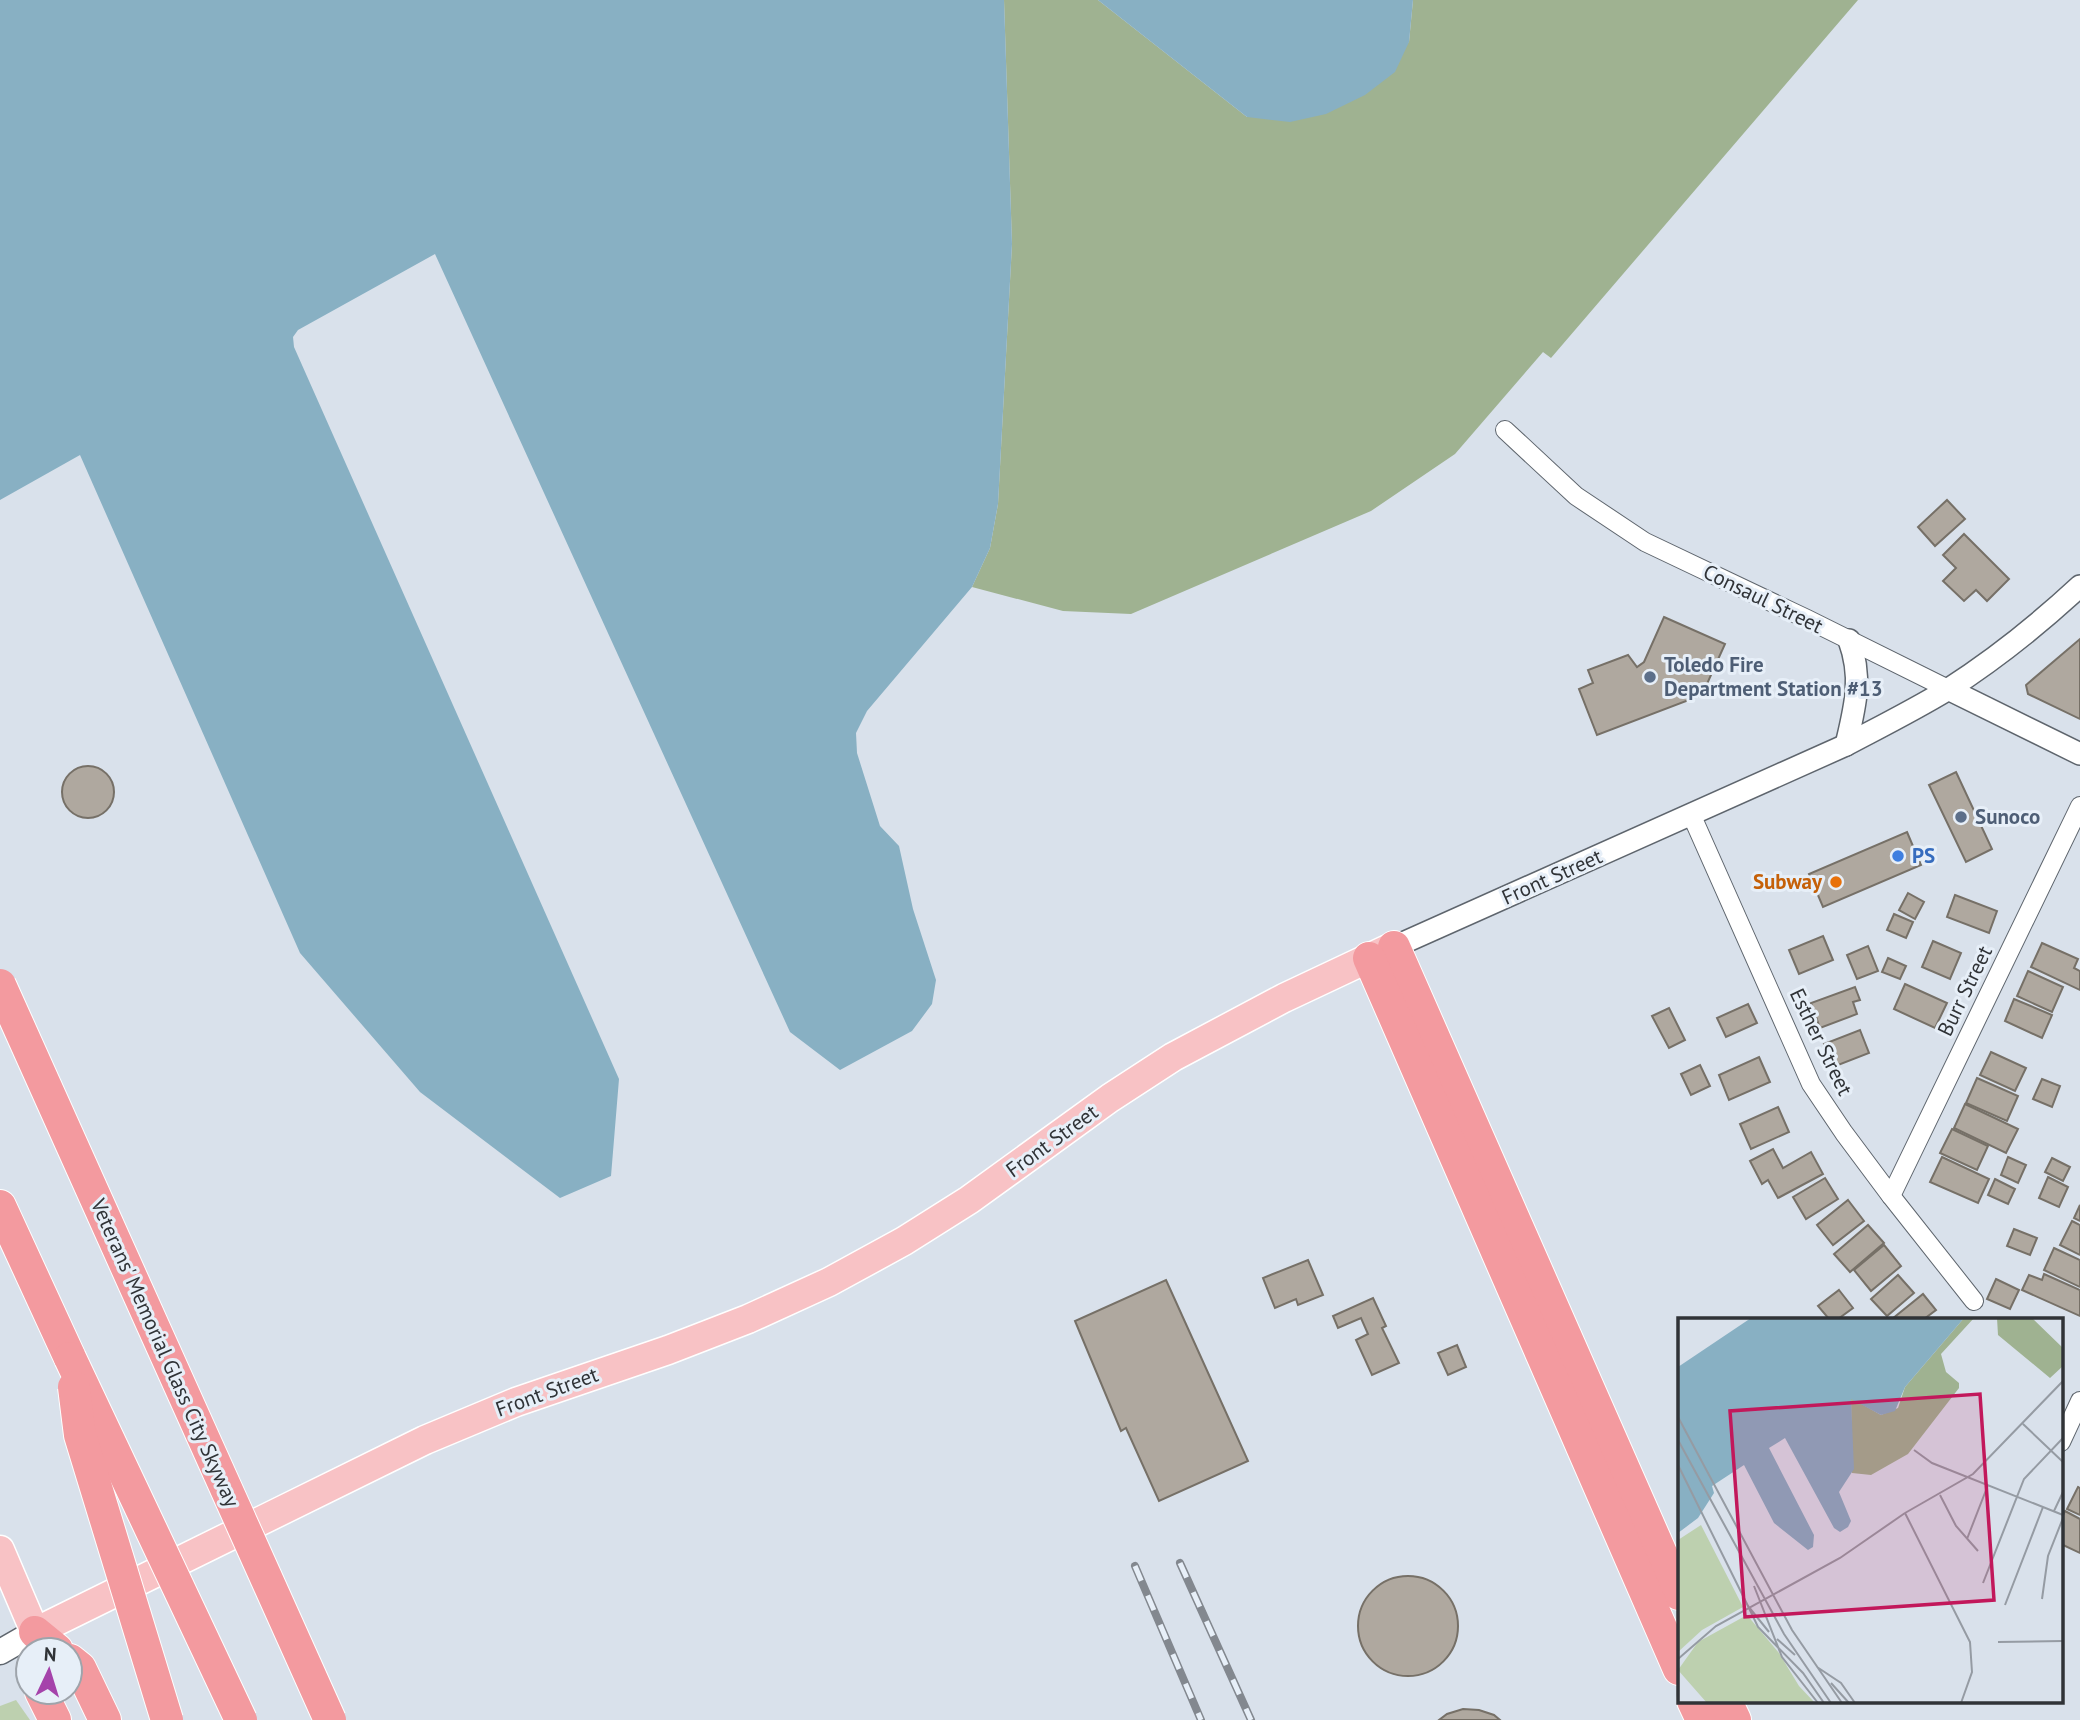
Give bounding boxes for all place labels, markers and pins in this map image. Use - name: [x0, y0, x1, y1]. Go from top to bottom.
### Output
- place label: Toledo Fire Department Station #13: [1664, 651, 1883, 702]
- marker: Toledo Fire Department Station #13: [1642, 669, 1658, 685]
- place label: Sunoco: [1975, 803, 2040, 830]
- marker: Sunoco: [1953, 809, 1969, 825]
- place label: PS: [1912, 842, 1935, 869]
- marker: PS: [1890, 848, 1906, 864]
- place label: Subway: [1753, 868, 1823, 895]
- marker: Subway: [1828, 874, 1844, 890]

